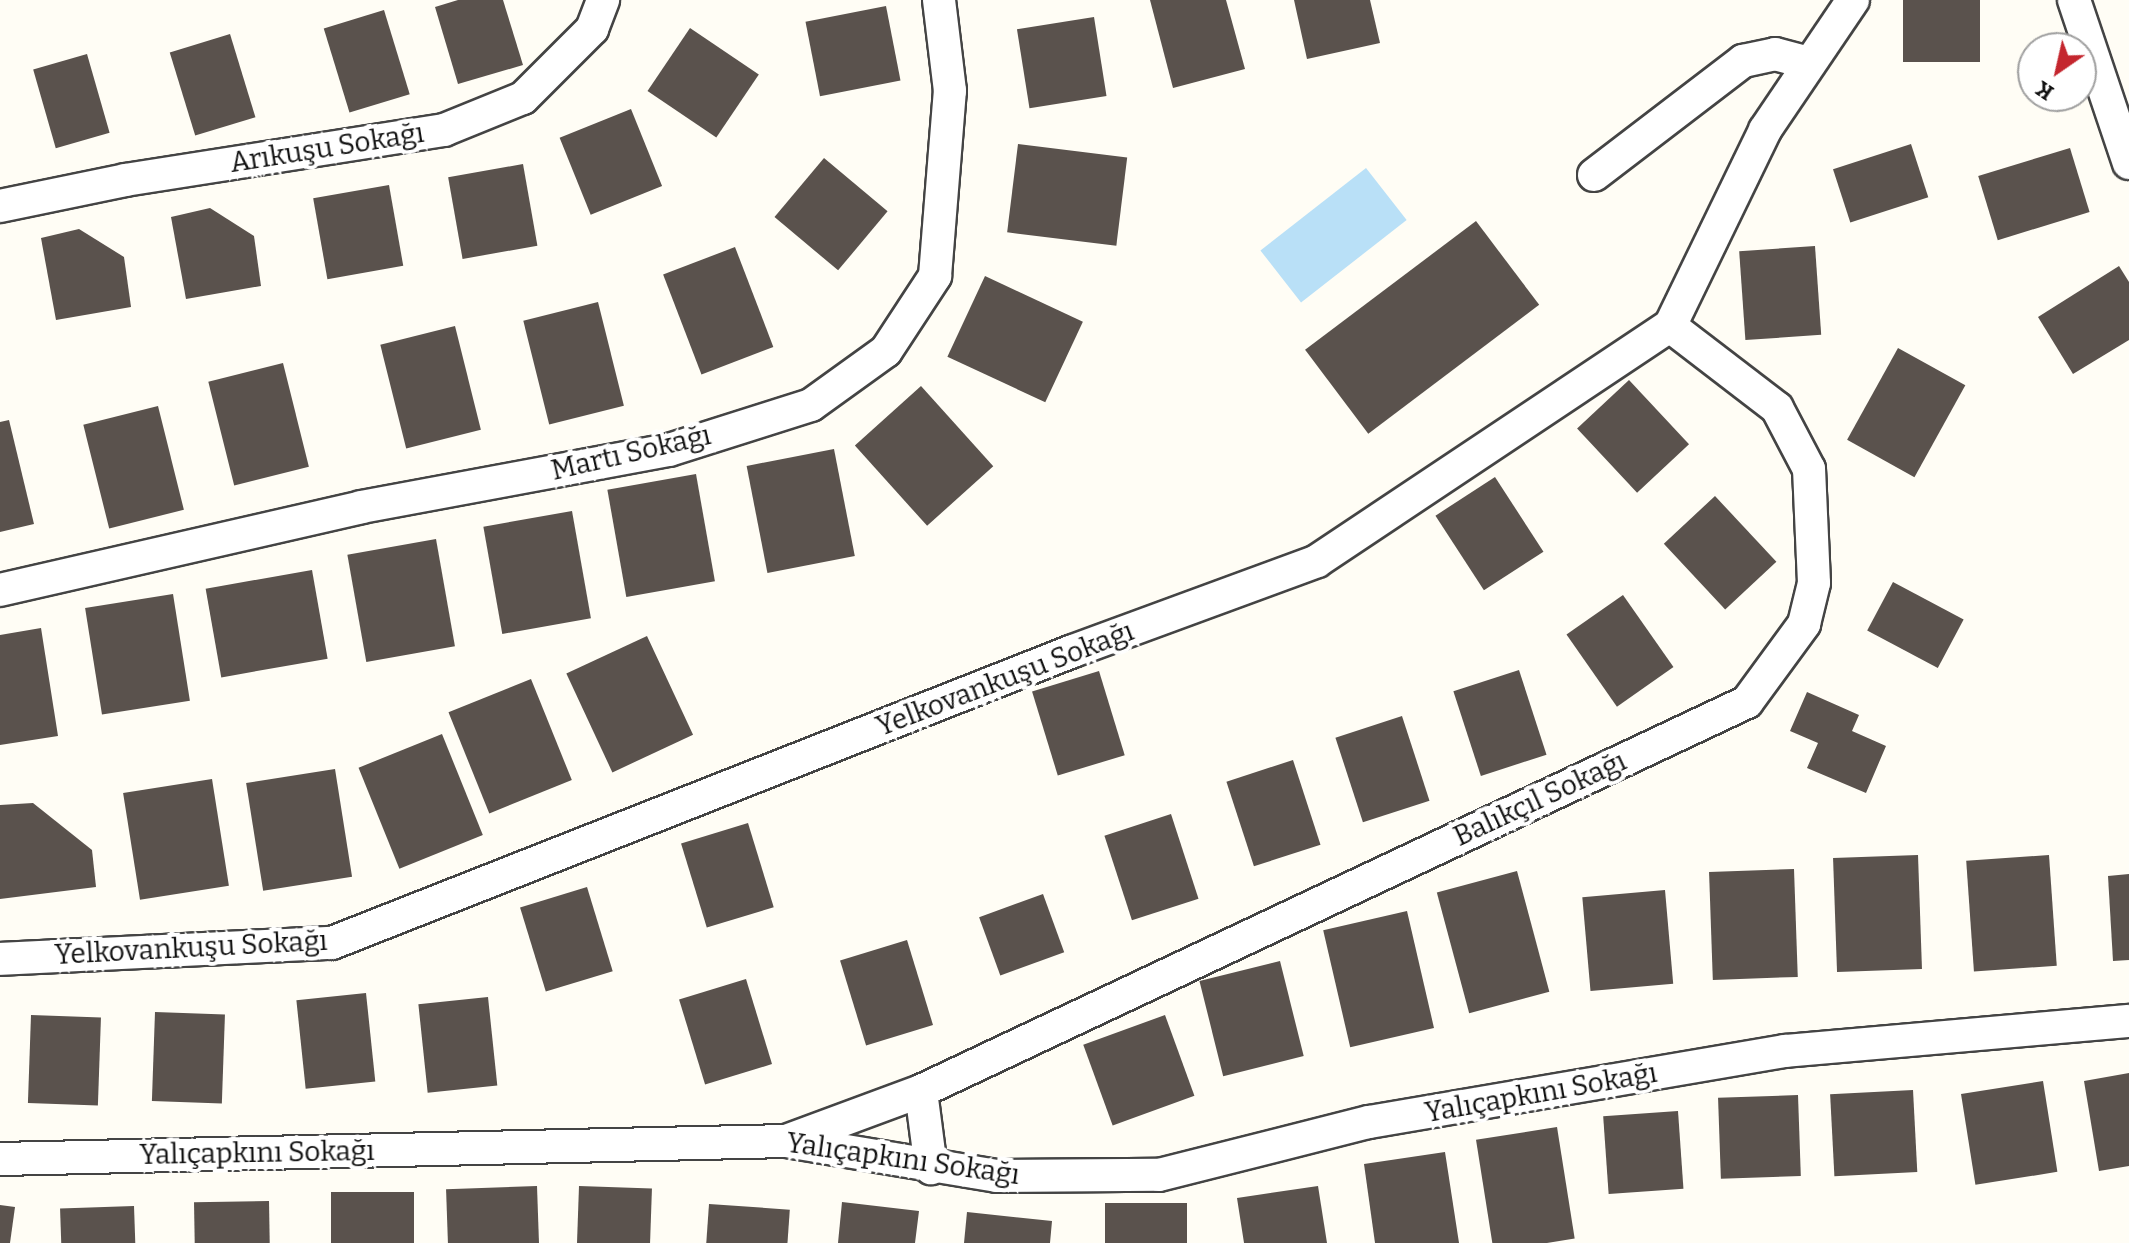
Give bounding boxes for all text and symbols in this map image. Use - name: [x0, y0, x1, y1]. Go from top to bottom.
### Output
- north arrow: [2017, 32, 2097, 112]
- text: K: [2030, 75, 2059, 106]
- street label: Arıkuşu Sokağı: [228, 116, 426, 180]
- street label: Martı Sokağı: [548, 418, 714, 488]
- street label: Yelkovankuşu Sokağı: [872, 614, 1138, 744]
- street label: Balıkçıl Sokağı: [1448, 744, 1632, 854]
- street label: Yelkovankuşu Sokağı: [54, 924, 328, 972]
- street label: Yalıçapkını Sokağı: [1422, 1056, 1660, 1130]
- street label: Yalıçapkını Sokağı: [784, 1126, 1022, 1192]
- street label: Yalıçapkını Sokağı: [139, 1134, 375, 1172]

